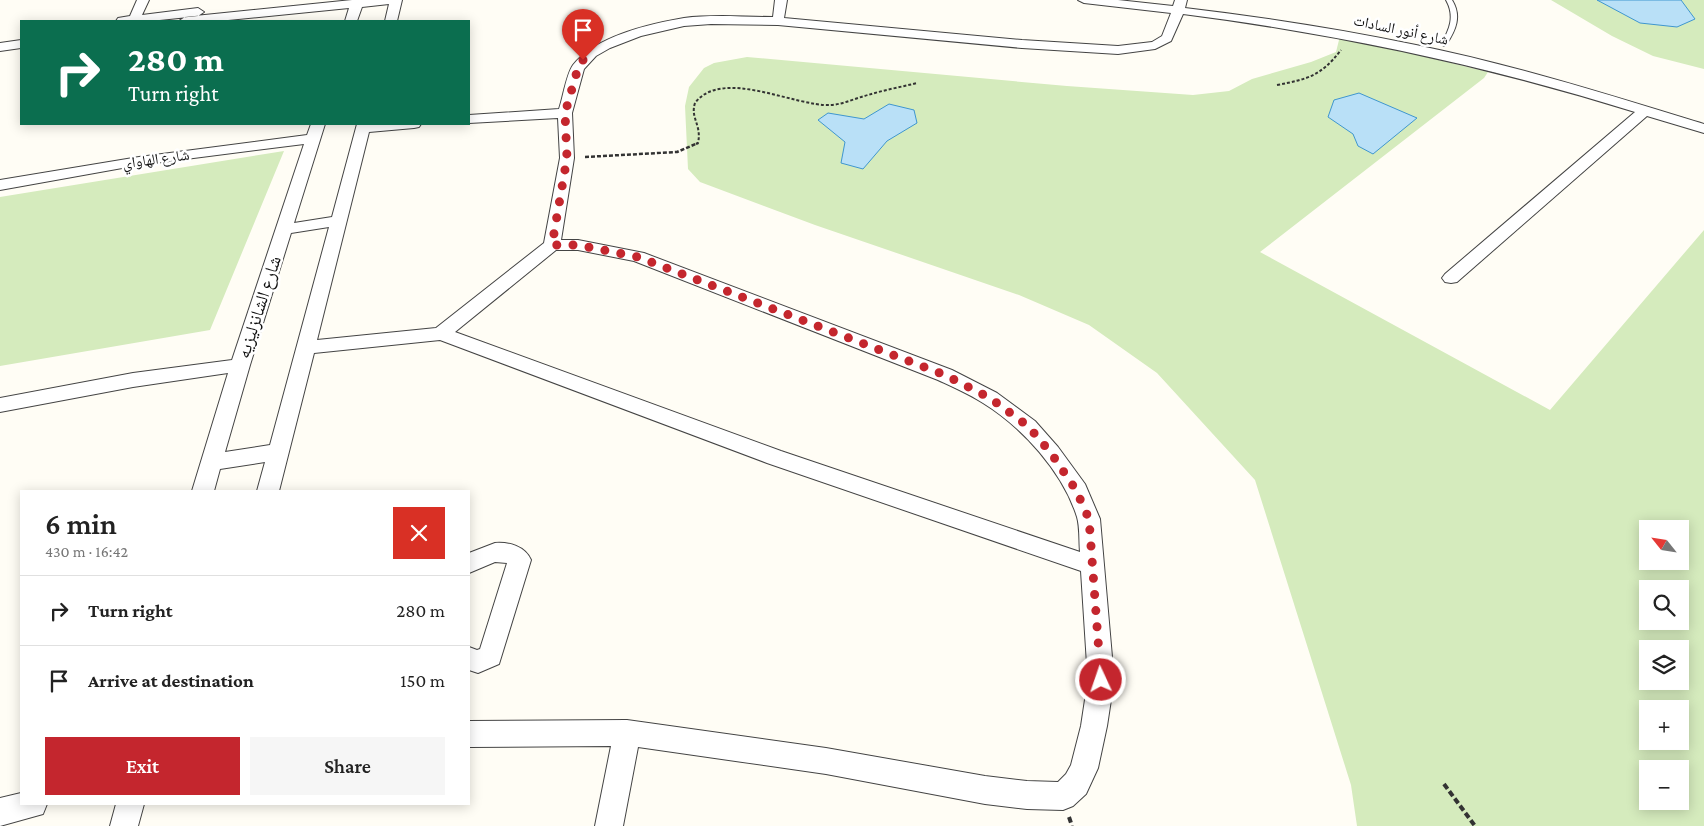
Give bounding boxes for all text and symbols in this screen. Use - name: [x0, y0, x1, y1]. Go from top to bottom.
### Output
- pin: [562, 9, 604, 60]
- street label: شارع أنور السادات: [1352, 11, 1450, 50]
- icon: arrive: [569, 16, 597, 44]
- icon: right: [45, 40, 110, 105]
- text: 280 m: [128, 40, 224, 79]
- text: Turn right: [128, 81, 219, 106]
- street label: شارع الهاواي: [121, 146, 191, 175]
- street label: شارع الشانزليزيه: [233, 253, 286, 361]
- text: 6 min: [45, 507, 117, 540]
- button: close: [393, 507, 445, 559]
- north arrow: [1639, 520, 1689, 570]
- map controls: [1639, 520, 1689, 810]
- text: 430 m · 16:42: [45, 543, 128, 560]
- button: search: [1639, 580, 1689, 630]
- icon: right: [45, 597, 73, 625]
- text: Turn right: [88, 600, 173, 621]
- text: 280 m: [396, 600, 445, 621]
- button: layers: [1639, 640, 1689, 690]
- position arrow: [1074, 653, 1126, 705]
- icon: arrive: [45, 667, 73, 695]
- text: Arrive at destination: [88, 670, 254, 691]
- text: 150 m: [400, 670, 445, 691]
- button: +: [1639, 700, 1689, 750]
- button: Exit: [45, 737, 240, 795]
- button: Share: [250, 737, 445, 795]
- button: −: [1639, 760, 1689, 810]

